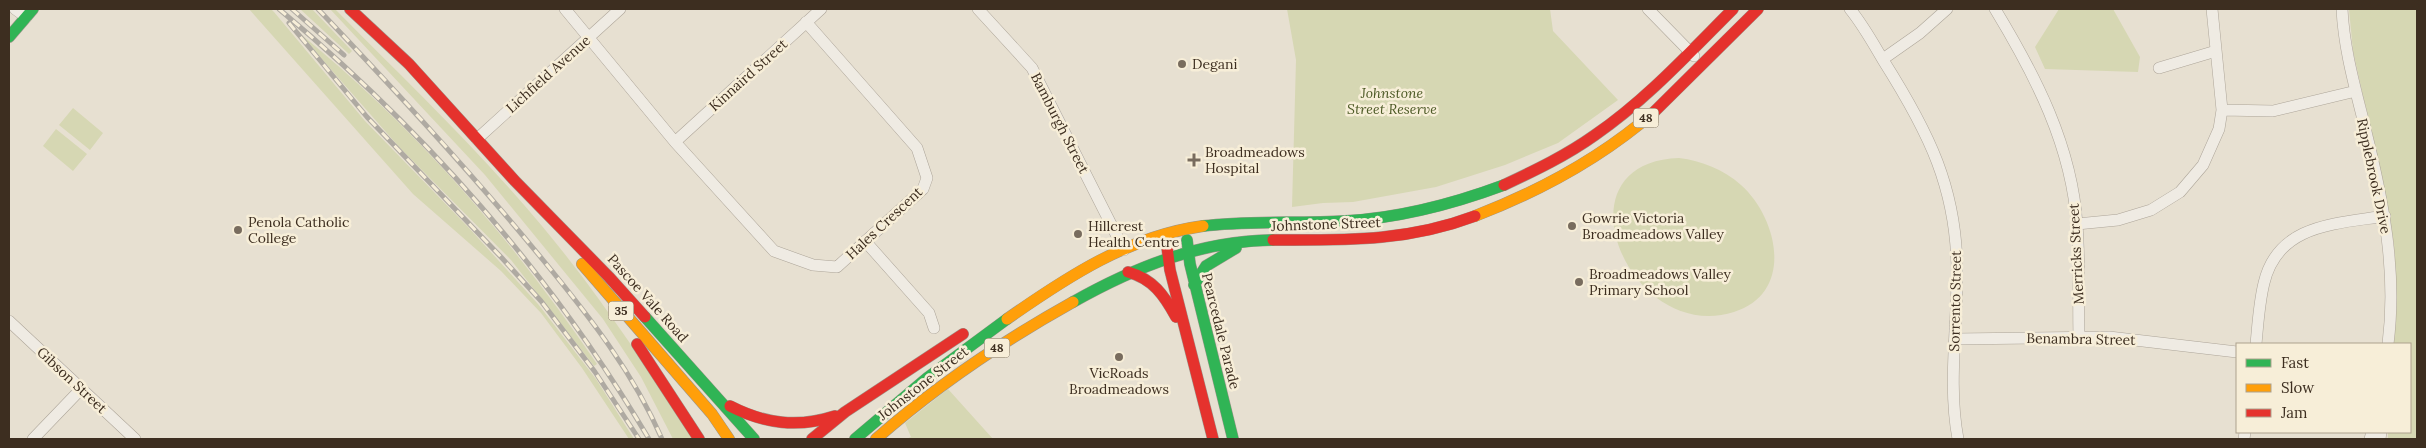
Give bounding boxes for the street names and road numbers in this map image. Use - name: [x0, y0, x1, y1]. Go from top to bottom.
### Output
- street label: Lichfield Avenue: [502, 31, 594, 117]
- street label: Kinnaird Street: [705, 35, 791, 115]
- street label: Bamburgh Street: [1027, 70, 1093, 177]
- road number: 48: [1634, 109, 1658, 128]
- street label: Ripplebrook Drive: [2353, 117, 2395, 236]
- street label: Hales Crescent: [842, 183, 926, 263]
- street label: Merricks Street: [2064, 202, 2088, 305]
- street label: Johnstone Street: [1270, 213, 1382, 235]
- street label: Pascoe Vale Road: [604, 250, 692, 346]
- street label: Sorrento Street: [1945, 250, 1965, 352]
- street label: Pearcedale Parade: [1198, 271, 1244, 392]
- road number: 35: [608, 302, 634, 321]
- street label: Benambra Street: [2026, 329, 2136, 349]
- road number: 48: [984, 338, 1010, 358]
- street label: Johnstone Street: [873, 342, 972, 425]
- street label: Gibson Street: [33, 343, 111, 417]

